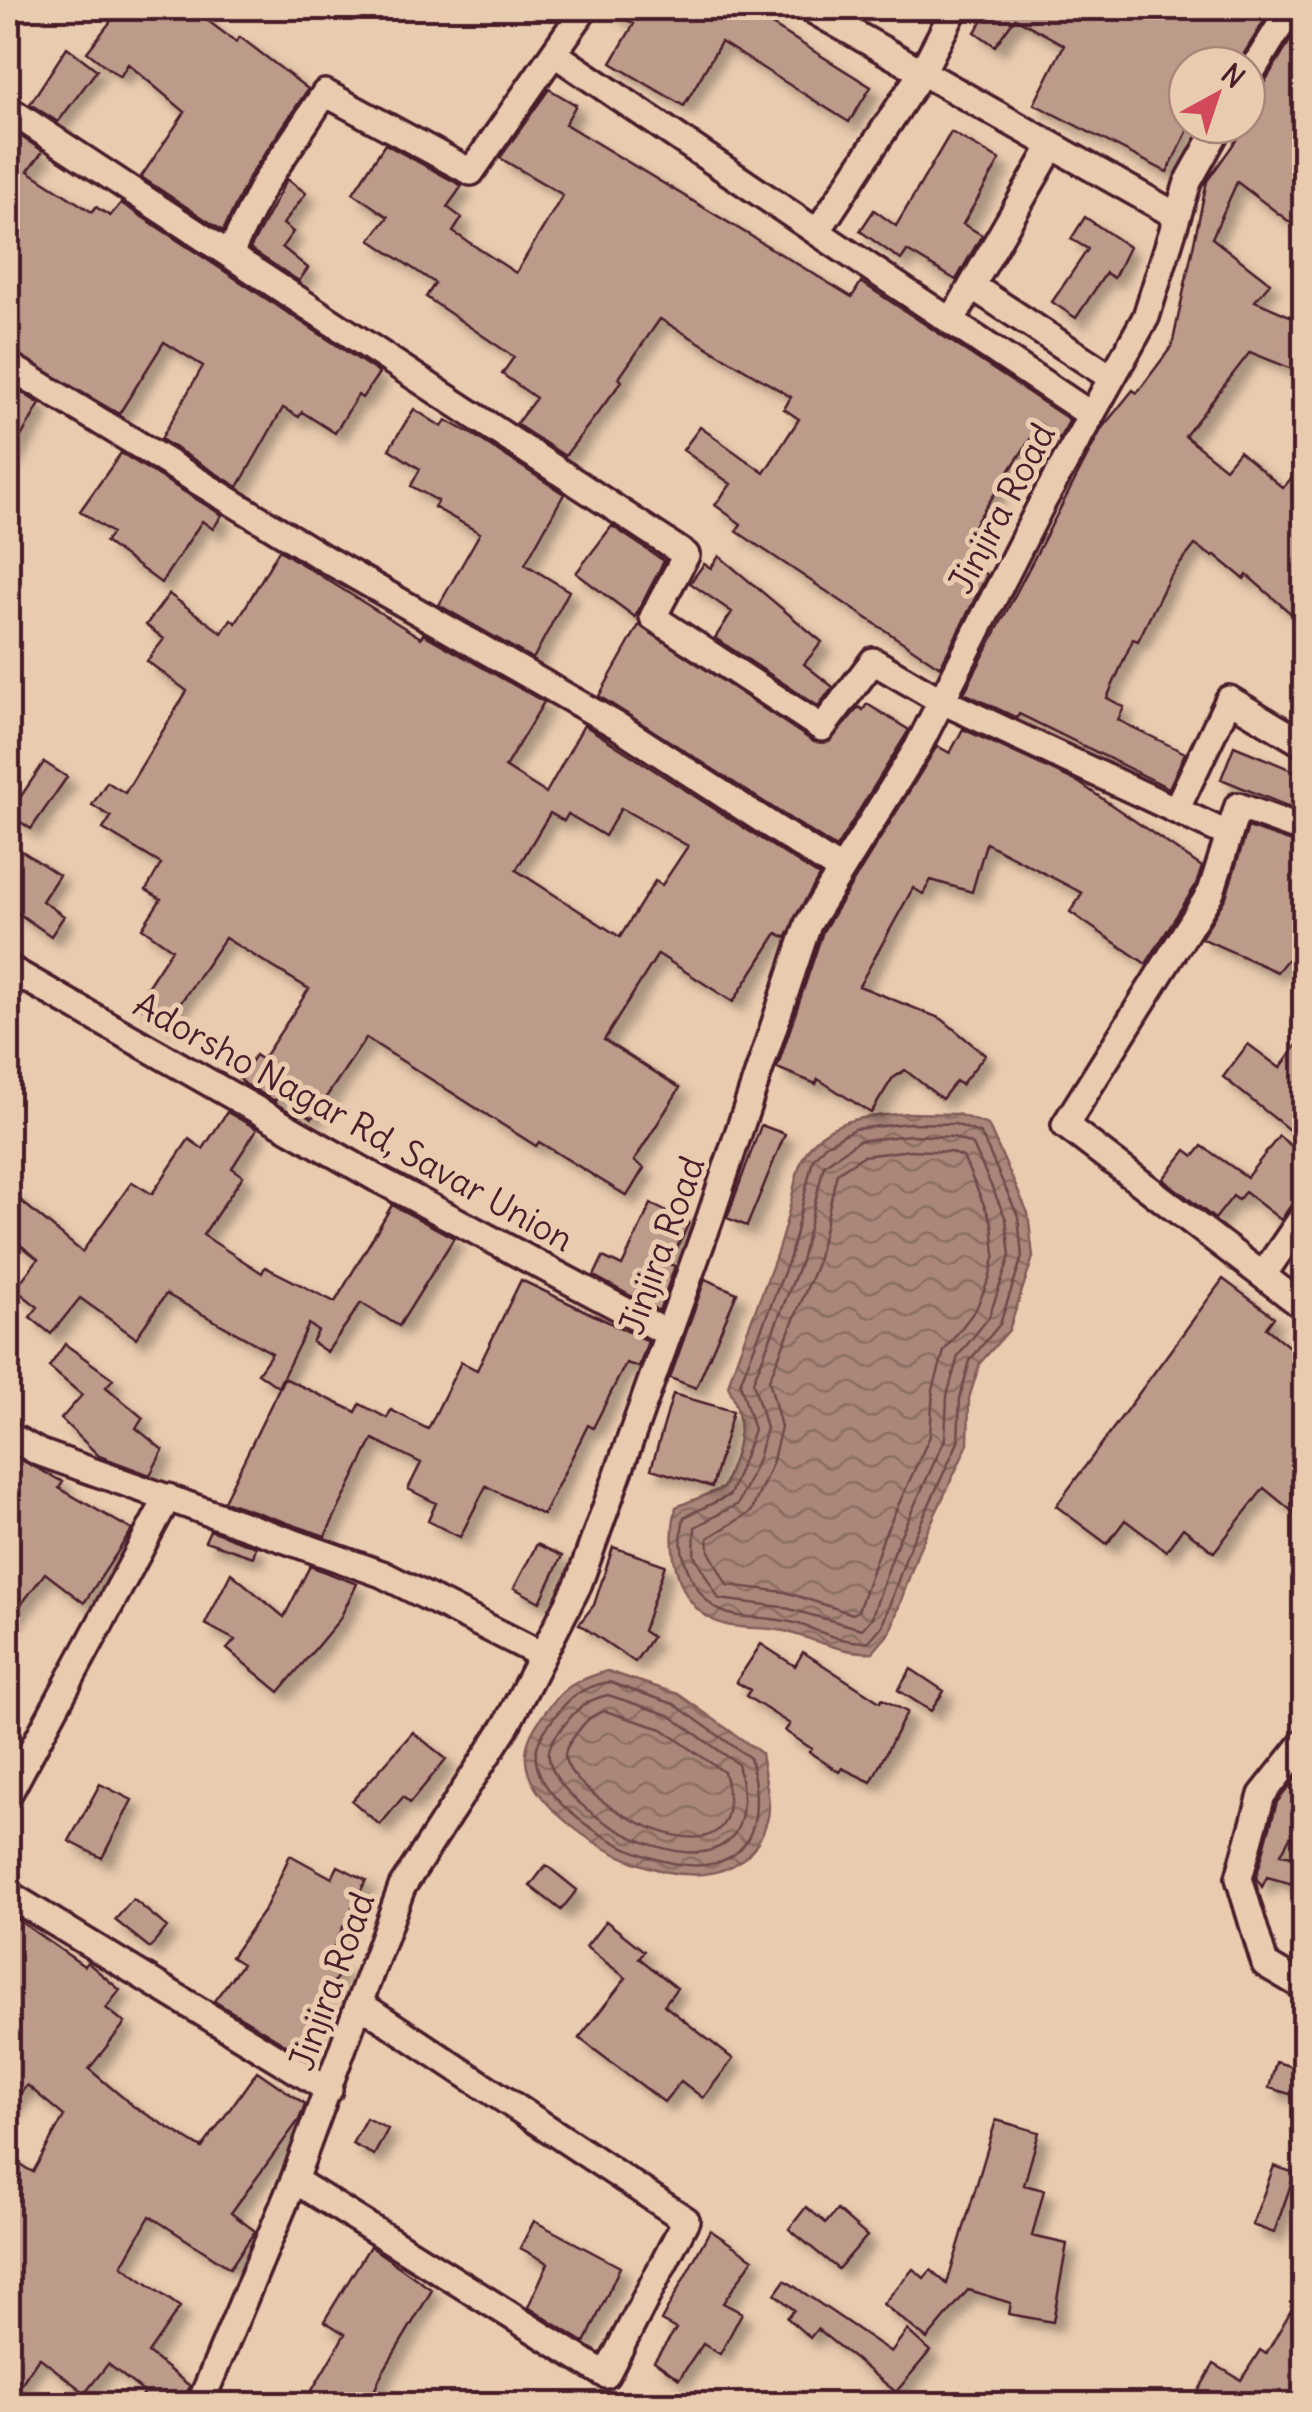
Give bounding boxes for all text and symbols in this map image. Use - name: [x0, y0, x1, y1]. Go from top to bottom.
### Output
- north arrow: [1167, 45, 1267, 145]
- text: N: [1214, 56, 1252, 96]
- street label: Jinjira Road: [938, 415, 1064, 601]
- street label: Adorsho Nagar Rd, Savar Union: [127, 982, 581, 1260]
- street label: Jinjira Road: [608, 1150, 714, 1340]
- street label: Jinjira Road: [278, 1886, 384, 2076]

